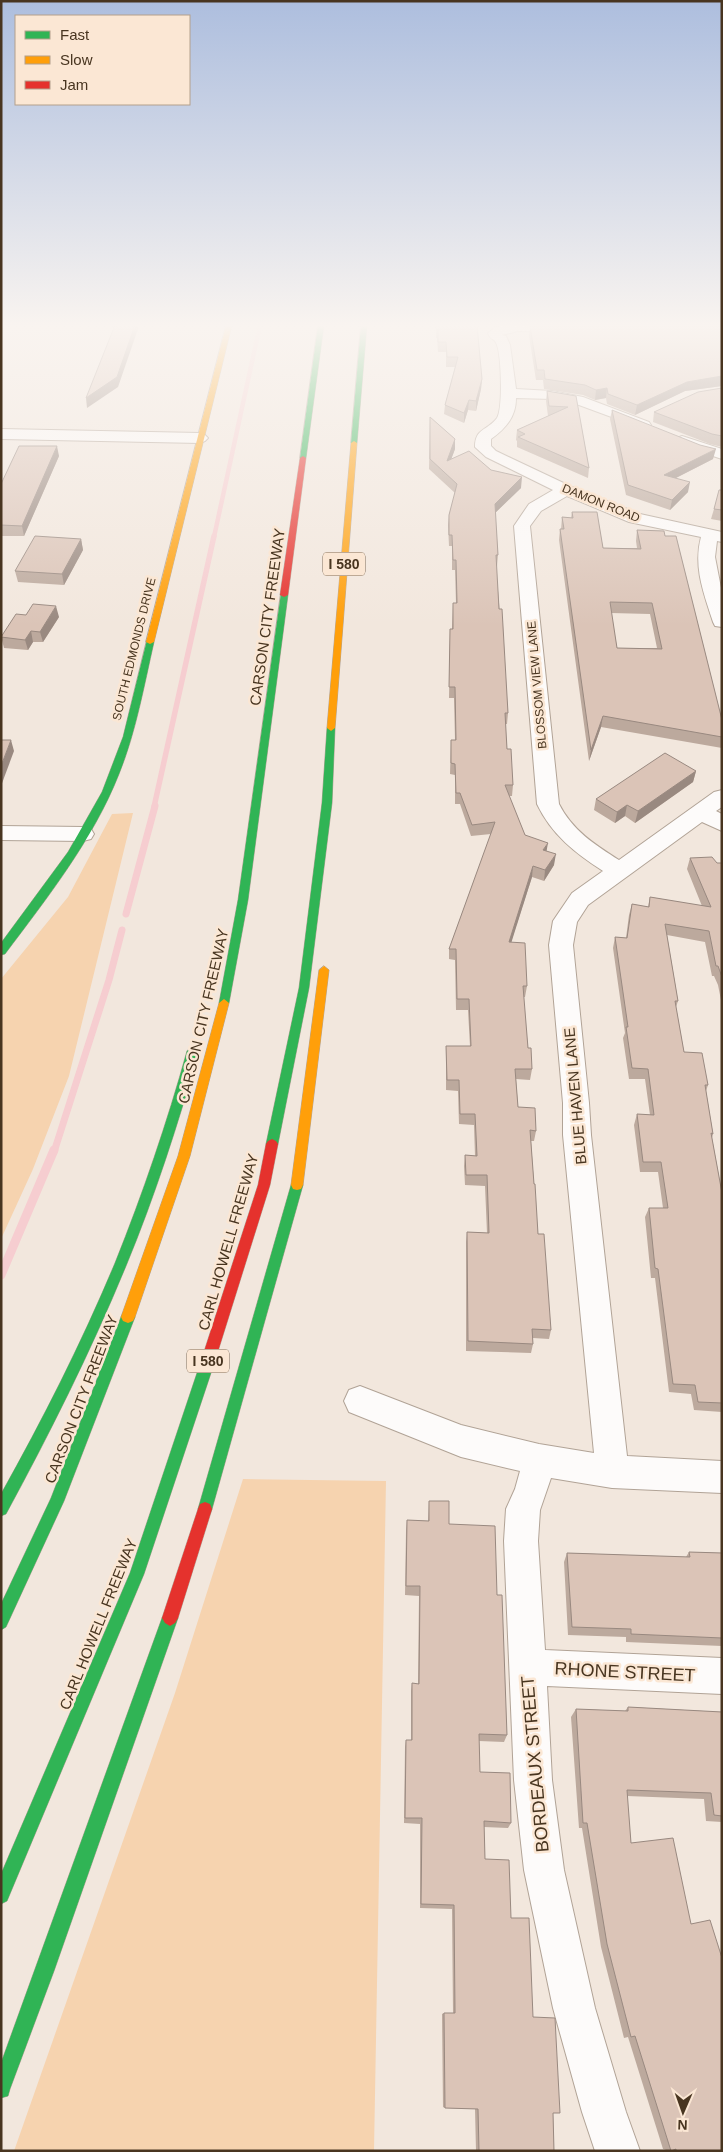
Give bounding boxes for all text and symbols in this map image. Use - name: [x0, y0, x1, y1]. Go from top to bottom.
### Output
- legend: [15, 15, 190, 105]
- text: Fast: [60, 26, 90, 43]
- text: Slow: [60, 51, 93, 68]
- text: Jam: [60, 76, 88, 93]
- street label: DAMON ROAD: [560, 481, 642, 525]
- street label: CARSON CITY FREEWAY: [246, 527, 288, 707]
- road number: I 580: [323, 552, 365, 576]
- street label: SOUTH EDMONDS DRIVE: [109, 576, 159, 722]
- street label: BLOSSOM VIEW LANE: [524, 621, 550, 749]
- street label: CARSON CITY FREEWAY: [175, 927, 231, 1105]
- street label: BLUE HAVEN LANE: [561, 1027, 589, 1165]
- street label: CARL HOWELL FREEWAY: [195, 1152, 261, 1332]
- street label: CARSON CITY FREEWAY: [41, 1312, 121, 1486]
- road number: I 580: [187, 1350, 229, 1372]
- street label: CARL HOWELL FREEWAY: [56, 1536, 140, 1712]
- street label: RHONE STREET: [554, 1658, 696, 1686]
- street label: BORDEAUX STREET: [517, 1675, 553, 1853]
- north arrow: [658, 2087, 708, 2137]
- text: N: [677, 2117, 688, 2133]

